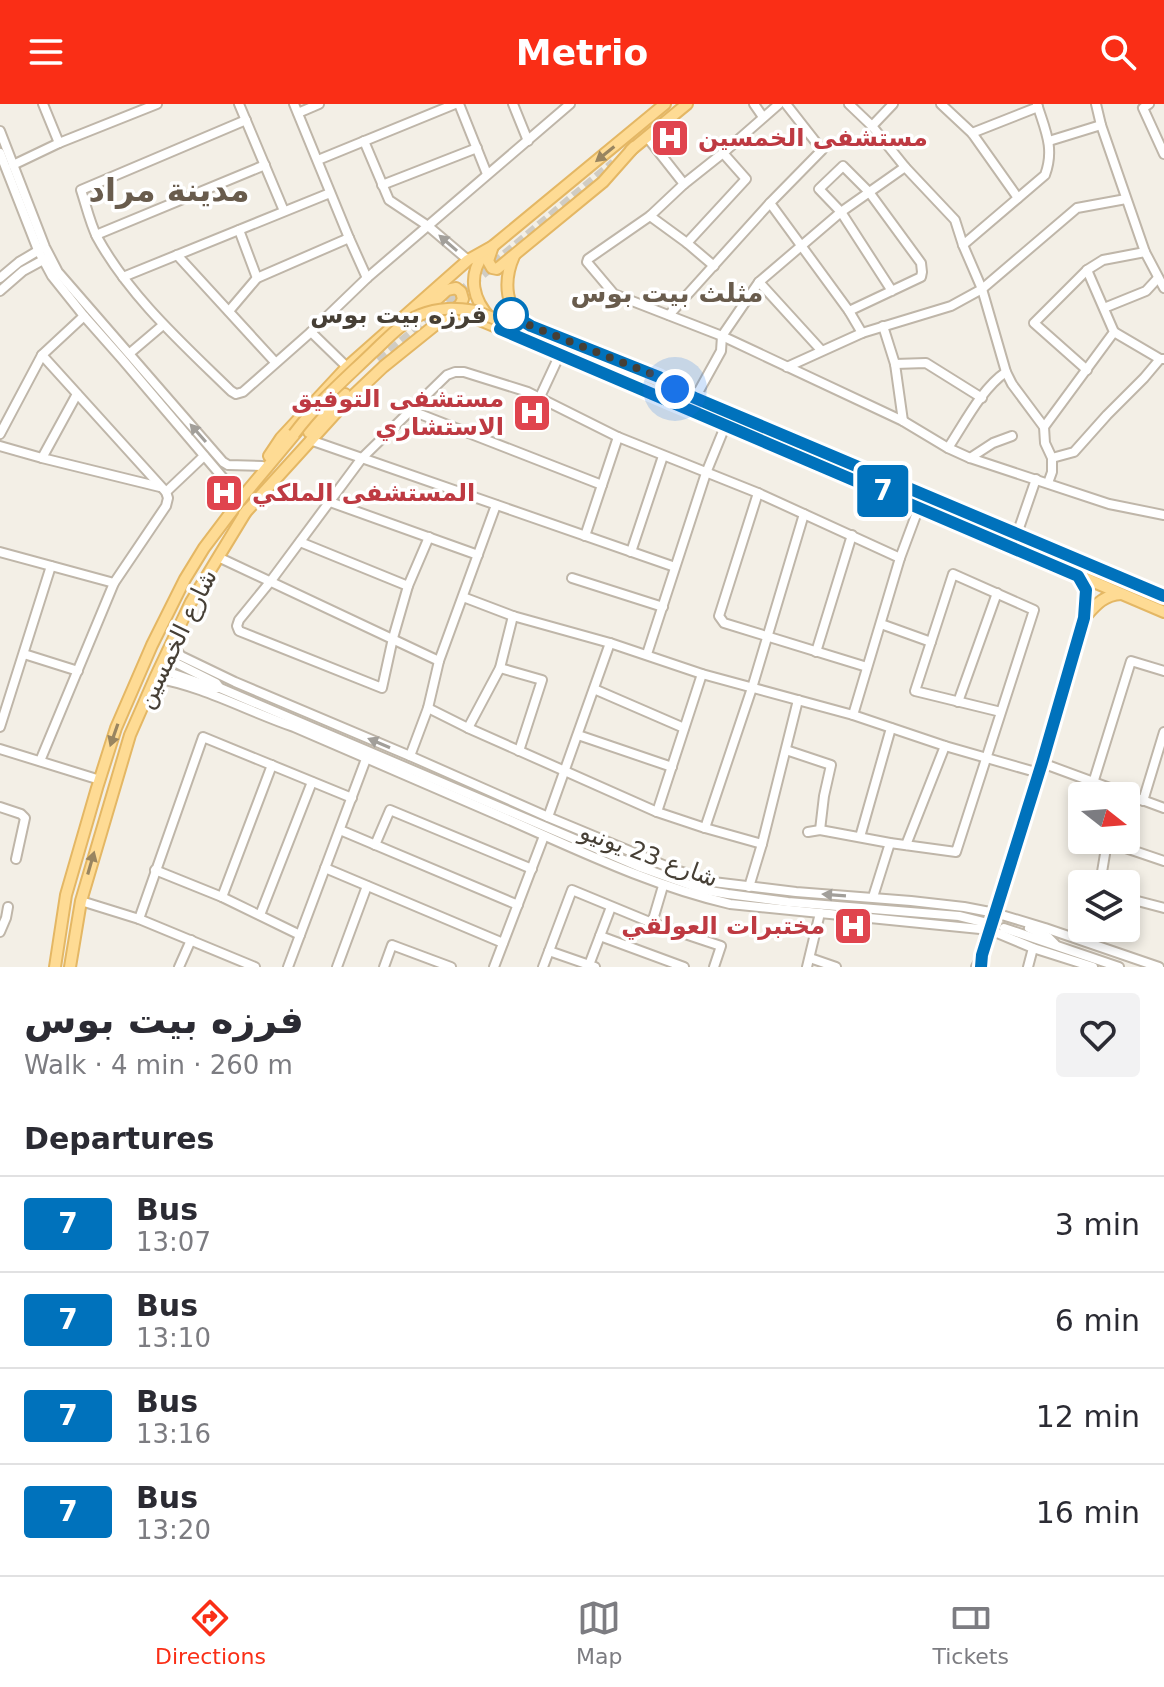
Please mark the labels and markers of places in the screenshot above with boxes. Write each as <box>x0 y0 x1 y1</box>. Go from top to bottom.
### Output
hospital icon: مستشفى الخمسين <box>649 117 691 159</box>
place label: مستشفى الخمسين <box>698 124 928 152</box>
marker: فرزه بيت بوس <box>494 298 528 332</box>
place label: فرزه بيت بوس <box>310 301 487 329</box>
place label: مستشفى التوفيق الاستشاري <box>291 385 504 441</box>
hospital icon: مستشفى التوفيق الاستشاري <box>511 392 553 434</box>
hospital icon: المستشفى الملكي <box>203 472 245 514</box>
place label: المستشفى الملكي <box>252 479 475 507</box>
hospital icon: مختبرات العولقي <box>832 905 874 947</box>
place label: مختبرات العولقي <box>621 912 825 940</box>

